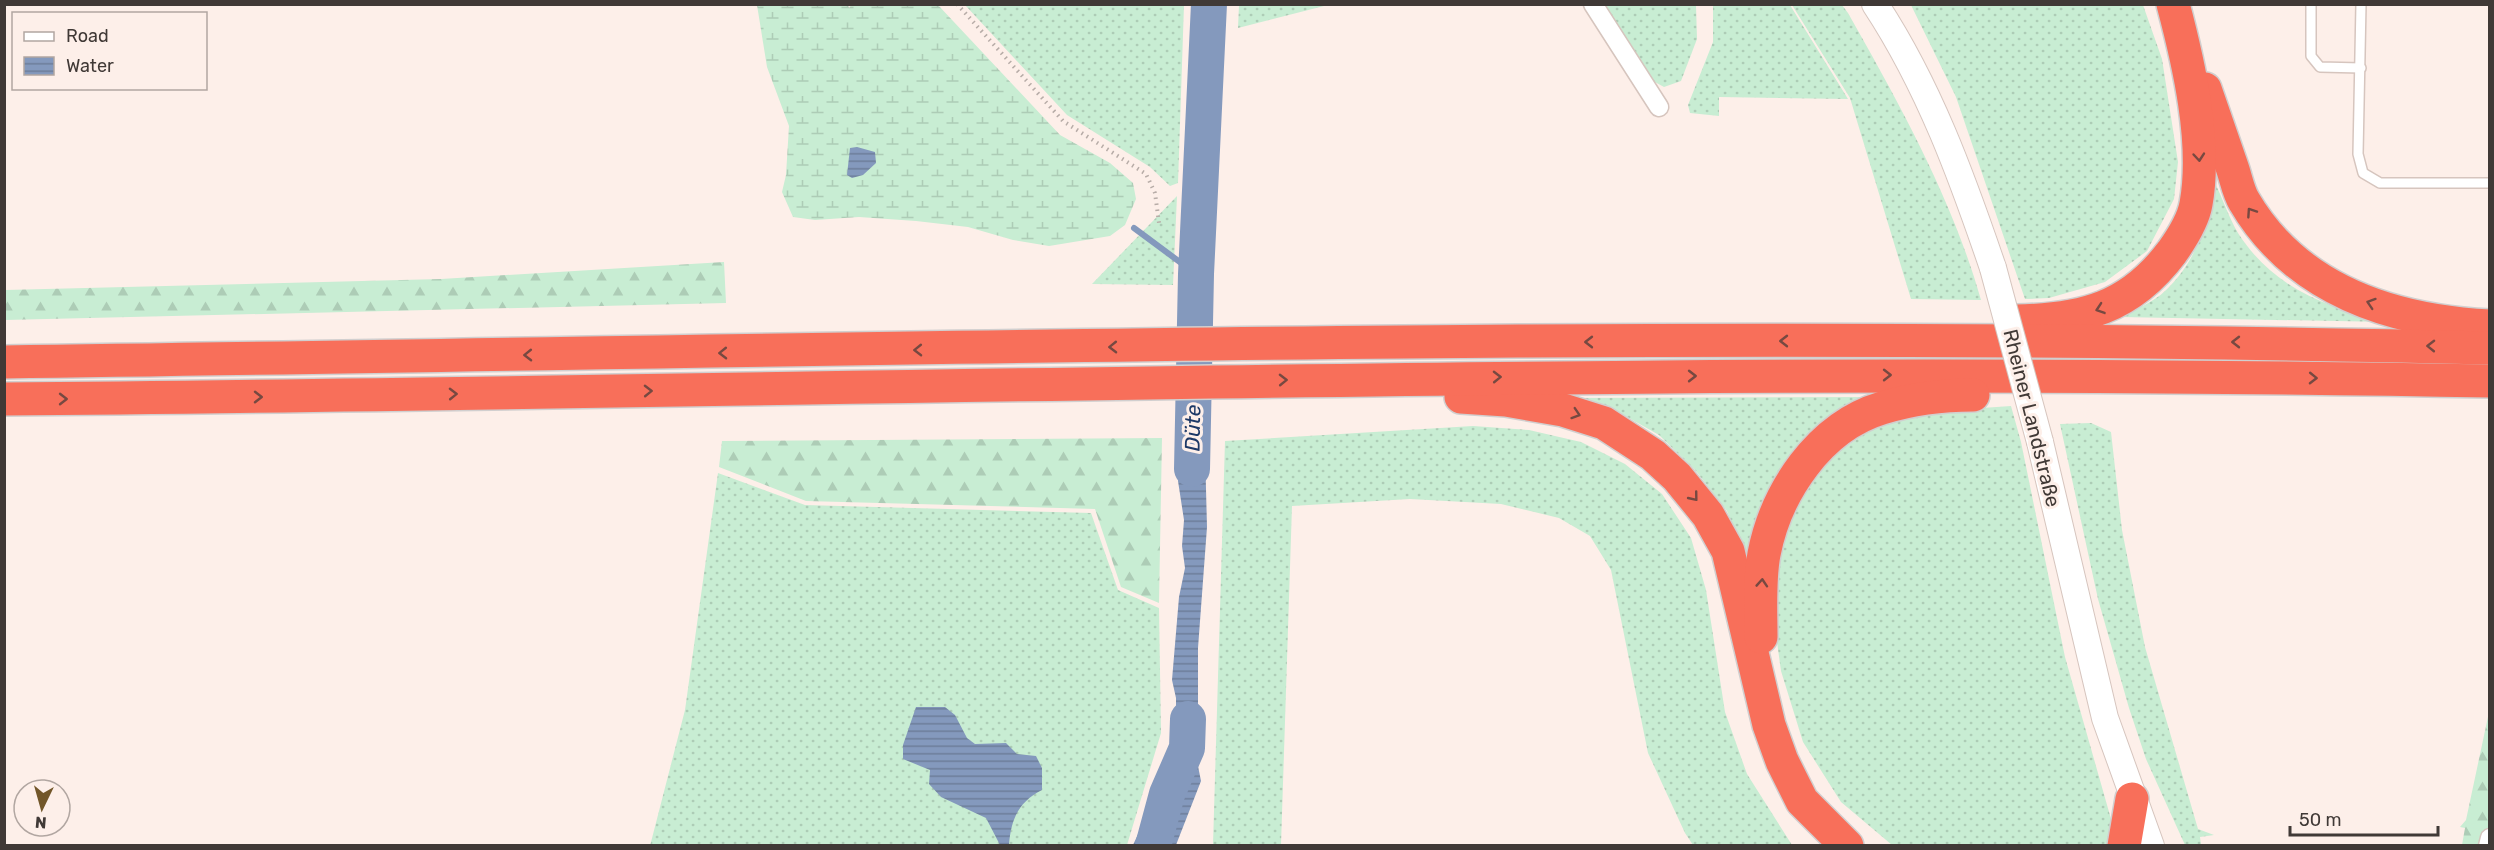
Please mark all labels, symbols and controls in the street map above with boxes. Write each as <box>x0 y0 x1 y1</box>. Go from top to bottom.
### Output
legend <box>12 12 207 90</box>
text: Road <box>66 25 109 47</box>
text: Water <box>66 55 114 77</box>
one-way arrow <box>2192 153 2205 162</box>
one-way arrow <box>2247 207 2258 218</box>
one-way arrow <box>2366 297 2377 310</box>
one-way arrow <box>2095 301 2106 314</box>
street label: Rheiner Landstraße <box>1998 327 2066 509</box>
one-way arrow <box>1779 335 1788 347</box>
one-way arrow <box>1584 336 1593 348</box>
one-way arrow <box>2232 336 2241 348</box>
one-way arrow <box>2427 340 2436 353</box>
one-way arrow <box>1108 341 1117 353</box>
one-way arrow <box>913 344 922 356</box>
one-way arrow <box>718 346 727 359</box>
one-way arrow <box>523 349 532 361</box>
one-way arrow <box>1883 369 1892 381</box>
one-way arrow <box>1493 370 1502 383</box>
one-way arrow <box>1688 370 1697 382</box>
one-way arrow <box>2308 372 2317 384</box>
one-way arrow <box>1278 374 1287 386</box>
one-way arrow <box>643 385 652 397</box>
one-way arrow <box>448 388 457 400</box>
one-way arrow <box>253 391 262 403</box>
one-way arrow <box>58 392 67 405</box>
water label: Düte <box>1180 404 1205 452</box>
one-way arrow <box>1570 407 1581 420</box>
one-way arrow <box>1686 490 1697 501</box>
one-way arrow <box>1755 579 1768 588</box>
north arrow <box>12 778 72 838</box>
scale bar <box>2290 799 2438 837</box>
text: 50 m <box>2299 809 2342 831</box>
text: N <box>34 812 47 832</box>

